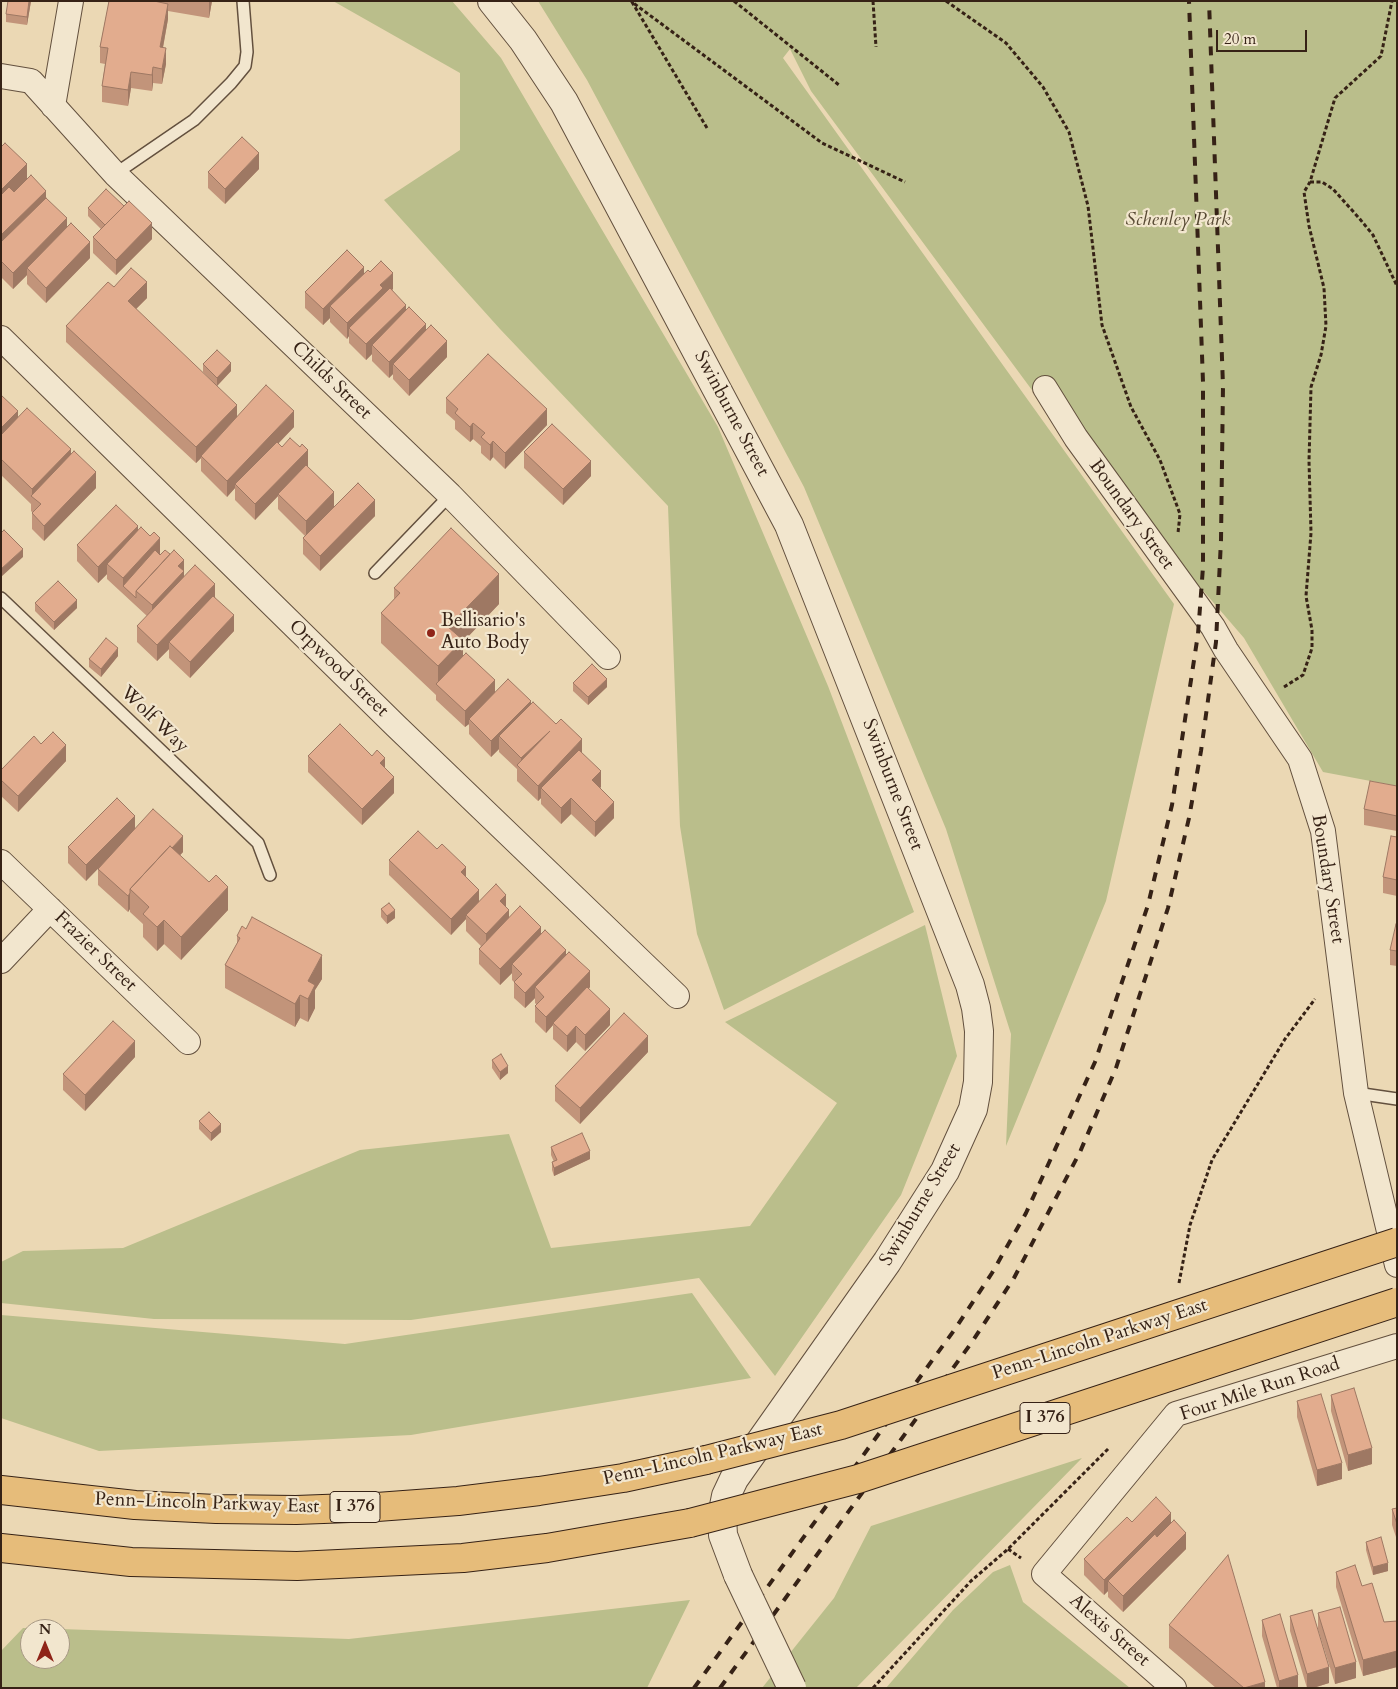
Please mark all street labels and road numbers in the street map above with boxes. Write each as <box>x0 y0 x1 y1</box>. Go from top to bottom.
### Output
street label: Childs Street <box>286 337 376 425</box>
street label: Swinburne Street <box>688 347 774 481</box>
street label: Boundary Street <box>1083 456 1179 574</box>
street label: Orpwood Street <box>283 616 393 722</box>
street label: Wolf Way <box>115 682 193 758</box>
street label: Swinburne Street <box>857 716 927 854</box>
street label: Boundary Street <box>1306 813 1348 945</box>
street label: Frazier Street <box>49 907 141 997</box>
street label: Swinburne Street <box>876 1140 966 1270</box>
street label: Penn-Lincoln Parkway East <box>990 1294 1210 1386</box>
street label: Four Mile Run Road <box>1177 1353 1343 1427</box>
road number: I 376 <box>1020 1402 1070 1434</box>
street label: Penn-Lincoln Parkway East <box>601 1419 825 1491</box>
street label: Penn-Lincoln Parkway East <box>94 1489 320 1519</box>
road number: I 376 <box>330 1491 380 1522</box>
street label: Alexis Street <box>1064 1590 1154 1672</box>

